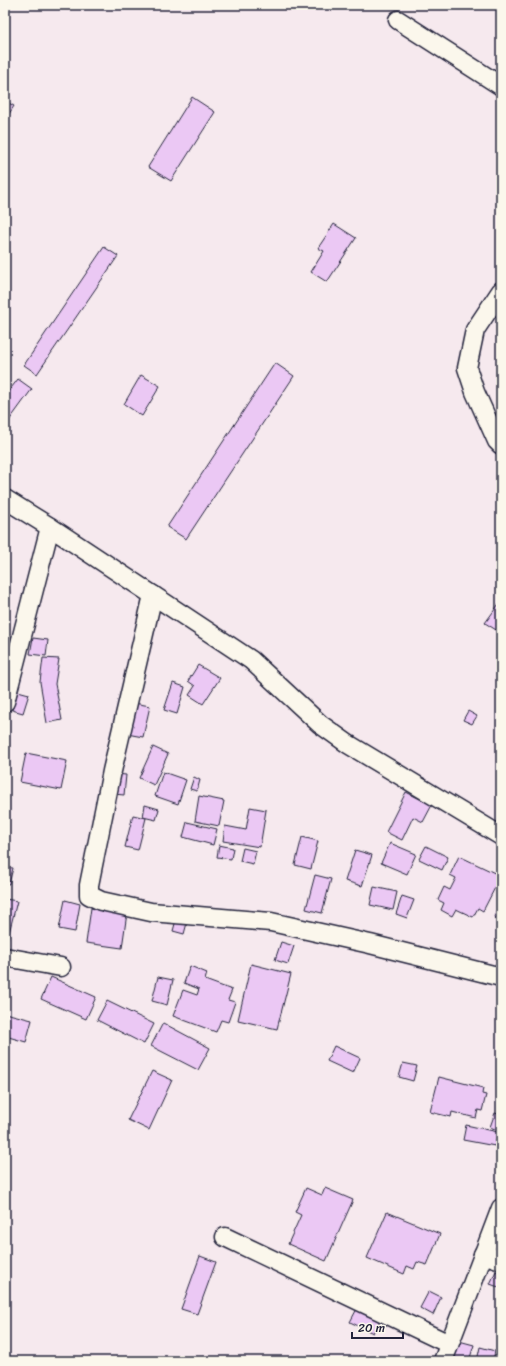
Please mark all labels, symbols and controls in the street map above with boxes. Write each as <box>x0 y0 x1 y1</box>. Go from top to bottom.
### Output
scale bar <box>352 1314 403 1340</box>
text: 20 m <box>358 1317 385 1339</box>

